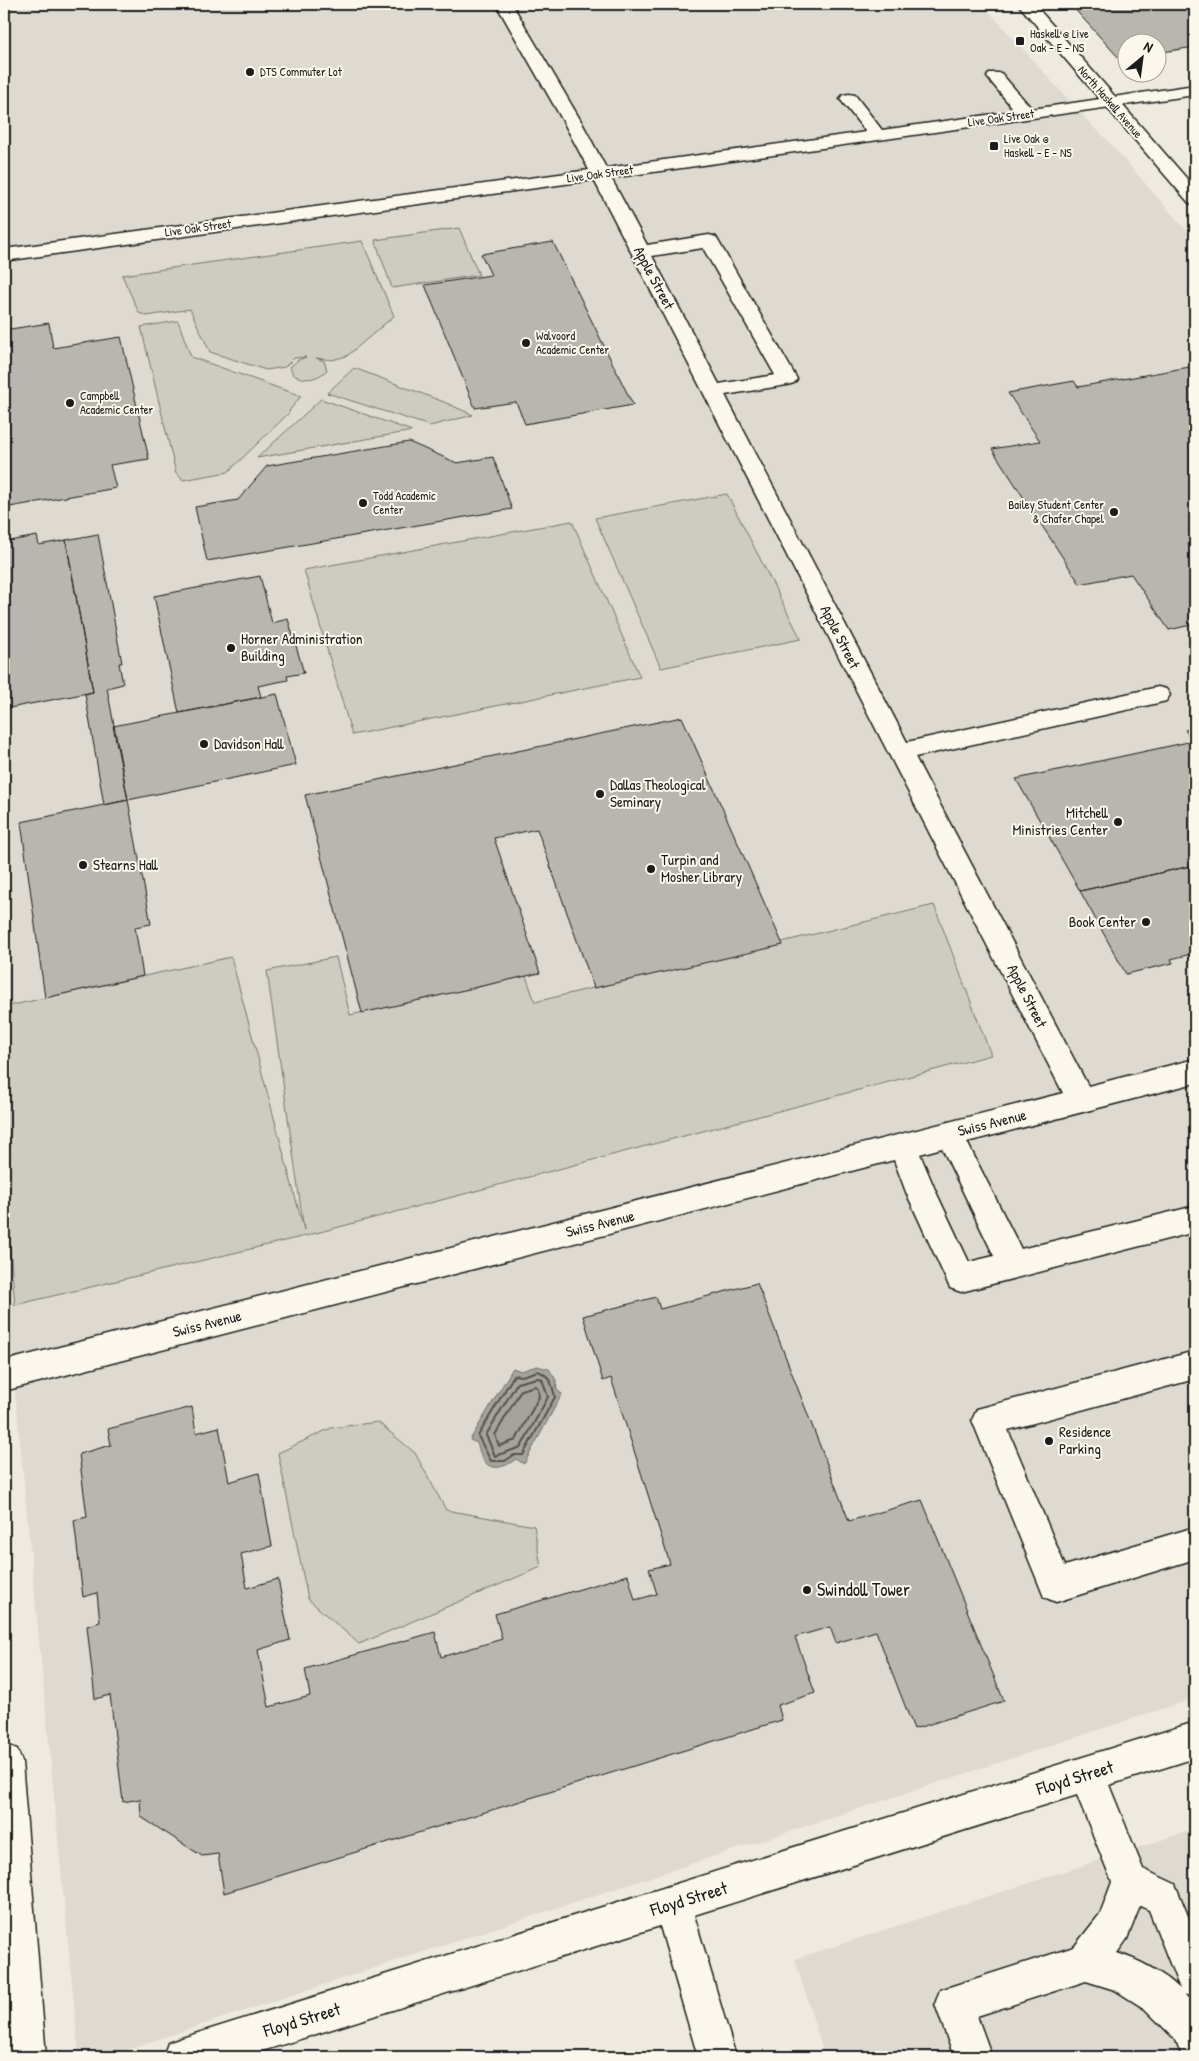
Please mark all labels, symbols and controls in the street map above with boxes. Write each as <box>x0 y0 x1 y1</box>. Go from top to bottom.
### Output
place label: Haskell @ Live Oak - E - NS <box>1030 25 1089 56</box>
north arrow <box>1116 32 1166 82</box>
marker: Haskell @ Live Oak - E - NS <box>1014 35 1026 47</box>
text: N <box>1141 36 1157 57</box>
street label: North Haskell Avenue <box>1074 62 1147 142</box>
place label: DTS Commuter Lot <box>260 63 343 80</box>
marker: DTS Commuter Lot <box>244 66 256 78</box>
street label: Live Oak Street <box>967 104 1036 131</box>
place label: Live Oak @ Haskell - E - NS <box>1004 130 1072 161</box>
marker: Live Oak @ Haskell - E - NS <box>988 140 1000 152</box>
street label: Live Oak Street <box>566 160 635 187</box>
street label: Live Oak Street <box>164 214 233 241</box>
street label: Apple Street <box>629 243 680 314</box>
place label: Walvoord Academic Center <box>536 327 610 358</box>
marker: Walvoord Academic Center <box>520 337 532 349</box>
place label: Campbell Academic Center <box>80 387 154 418</box>
marker: Campbell Academic Center <box>64 397 76 409</box>
place label: Todd Academic Center <box>373 487 436 518</box>
place label: Bailey Student Center & Chafer Chapel <box>1008 496 1105 527</box>
marker: Todd Academic Center <box>357 497 369 509</box>
marker: Bailey Student Center & Chafer Chapel <box>1108 506 1120 518</box>
street label: Apple Street <box>816 601 866 673</box>
place label: Horner Administration Building <box>241 628 363 666</box>
marker: Horner Administration Building <box>225 642 237 654</box>
place label: Davidson Hall <box>214 733 284 754</box>
marker: Davidson Hall <box>198 738 210 750</box>
place label: Dallas Theological Seminary <box>610 774 706 812</box>
marker: Dallas Theological Seminary <box>594 788 606 800</box>
place label: Mitchell Ministries Center <box>1012 802 1109 840</box>
marker: Mitchell Ministries Center <box>1112 816 1124 828</box>
place label: Turpin and Mosher Library <box>661 849 742 887</box>
place label: Stearns Hall <box>93 854 159 875</box>
marker: Stearns Hall <box>77 859 89 871</box>
marker: Turpin and Mosher Library <box>645 863 657 875</box>
place label: Book Center <box>1069 911 1136 932</box>
marker: Book Center <box>1140 916 1152 928</box>
street label: Apple Street <box>1003 960 1053 1032</box>
street label: Swiss Avenue <box>955 1104 1029 1141</box>
street label: Swiss Avenue <box>563 1205 637 1242</box>
street label: Swiss Avenue <box>170 1305 244 1342</box>
place label: Residence Parking <box>1059 1421 1111 1459</box>
marker: Residence Parking <box>1043 1435 1055 1447</box>
place label: Swindoll Tower <box>817 1577 910 1602</box>
marker: Swindoll Tower <box>801 1584 813 1596</box>
street label: Floyd Street <box>1032 1754 1117 1801</box>
street label: Floyd Street <box>646 1875 731 1922</box>
street label: Floyd Street <box>259 1996 344 2043</box>

